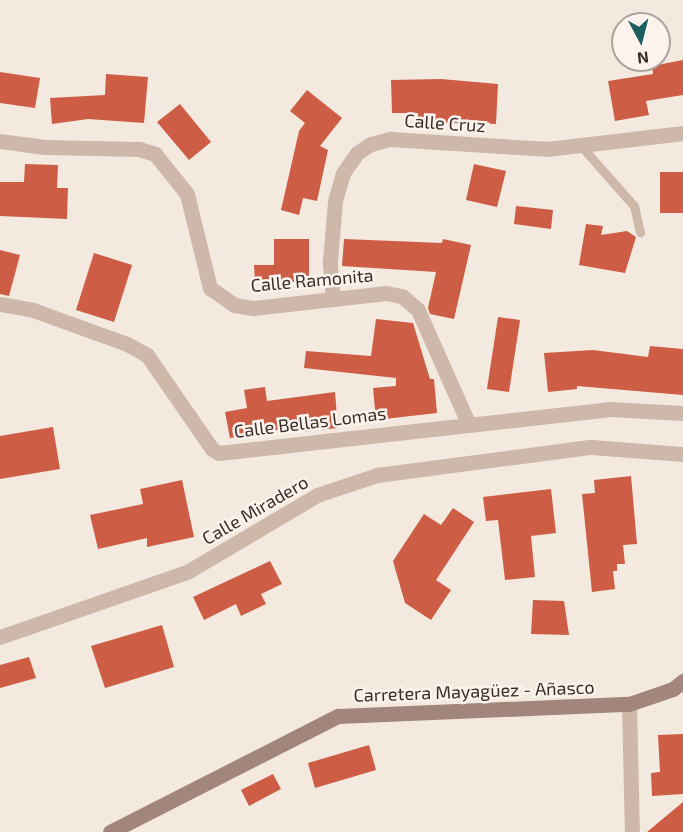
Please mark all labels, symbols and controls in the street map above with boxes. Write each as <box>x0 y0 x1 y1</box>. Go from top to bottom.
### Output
north arrow <box>611 12 671 72</box>
text: N <box>636 48 650 69</box>
street label: Calle Cruz <box>404 109 486 137</box>
street label: Calle Ramonita <box>250 264 374 296</box>
street label: Calle Bellas Lomas <box>233 402 387 442</box>
street label: Calle Miradero <box>198 471 312 549</box>
street label: Carretera Mayagüez - Añasco <box>353 676 595 706</box>

